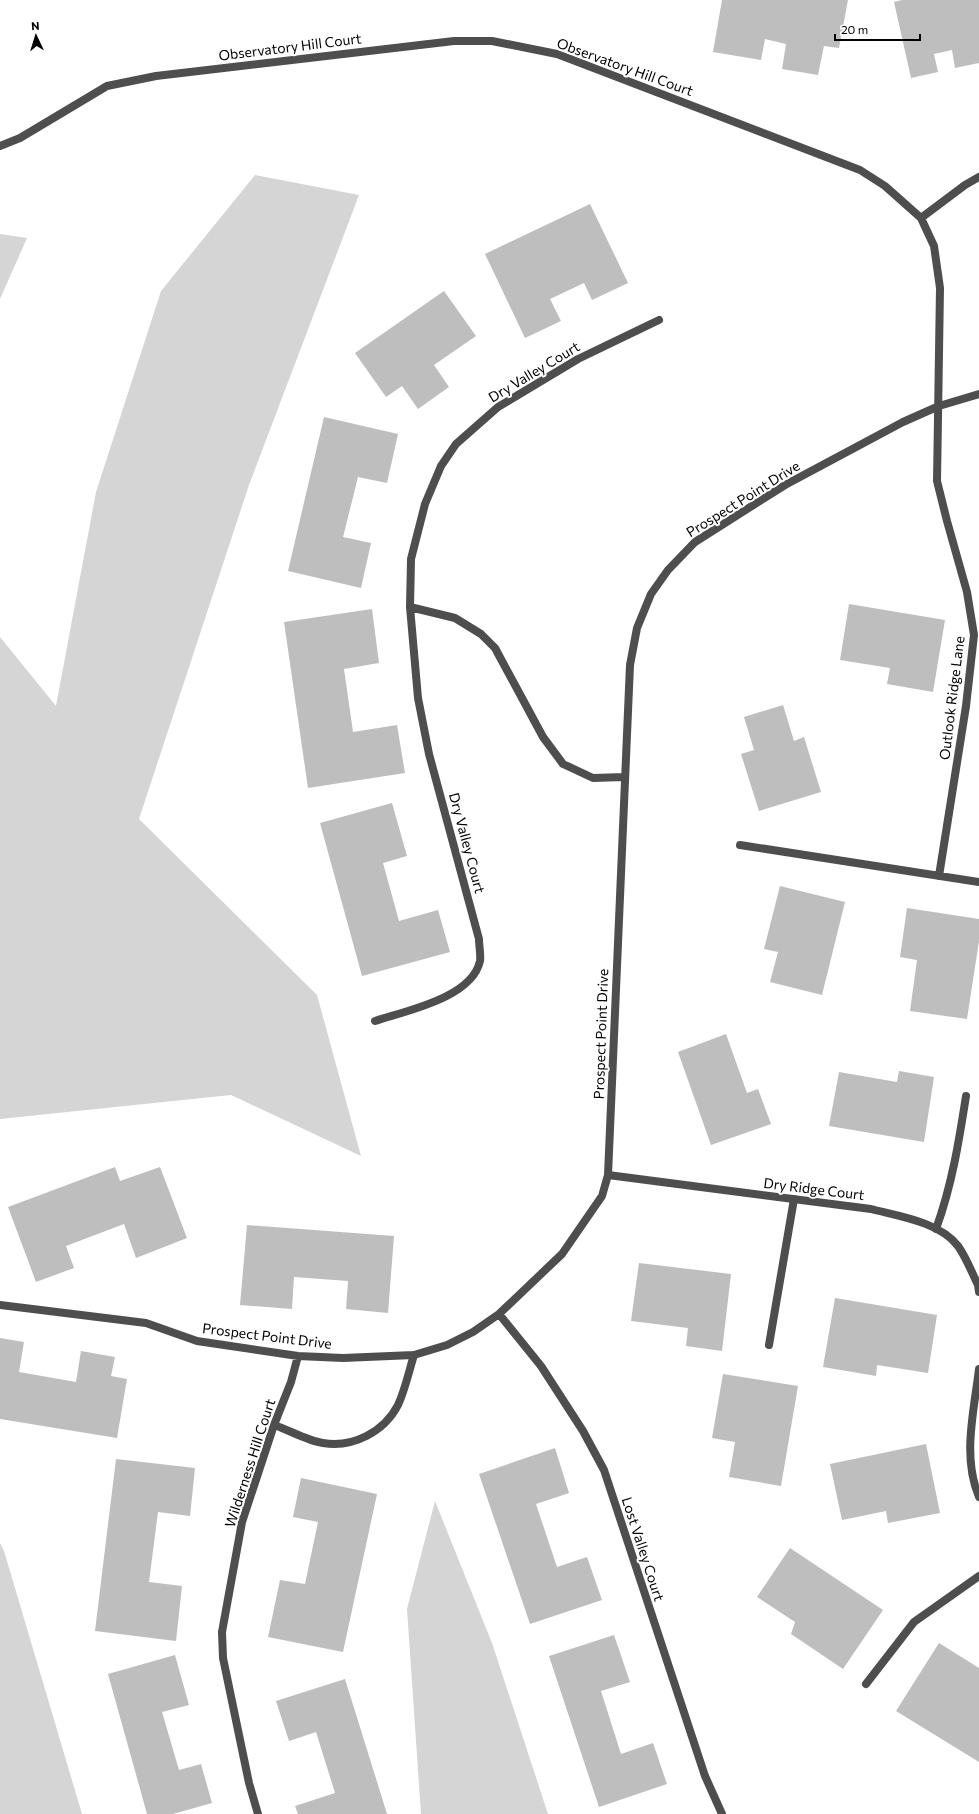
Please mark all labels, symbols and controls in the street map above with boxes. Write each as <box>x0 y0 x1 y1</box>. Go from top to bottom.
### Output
north arrow <box>16 16 56 56</box>
scale bar <box>835 16 920 42</box>
text: N <box>31 19 40 32</box>
text: 20 m <box>841 22 868 36</box>
street label: Observatory Hill Court <box>218 29 363 64</box>
street label: Observatory Hill Court <box>555 34 696 99</box>
street label: Dry Valley Court <box>485 338 583 405</box>
street label: Prospect Point Drive <box>683 457 803 540</box>
street label: Outlook Ridge Lane <box>935 635 968 761</box>
street label: Dry Valley Court <box>446 791 489 895</box>
street label: Prospect Point Drive <box>590 968 611 1099</box>
street label: Dry Ridge Court <box>763 1174 866 1203</box>
street label: Prospect Point Drive <box>201 1319 333 1352</box>
street label: Wilderness Hill Court <box>221 1396 278 1529</box>
street label: Lost Valley Court <box>619 1495 668 1603</box>

